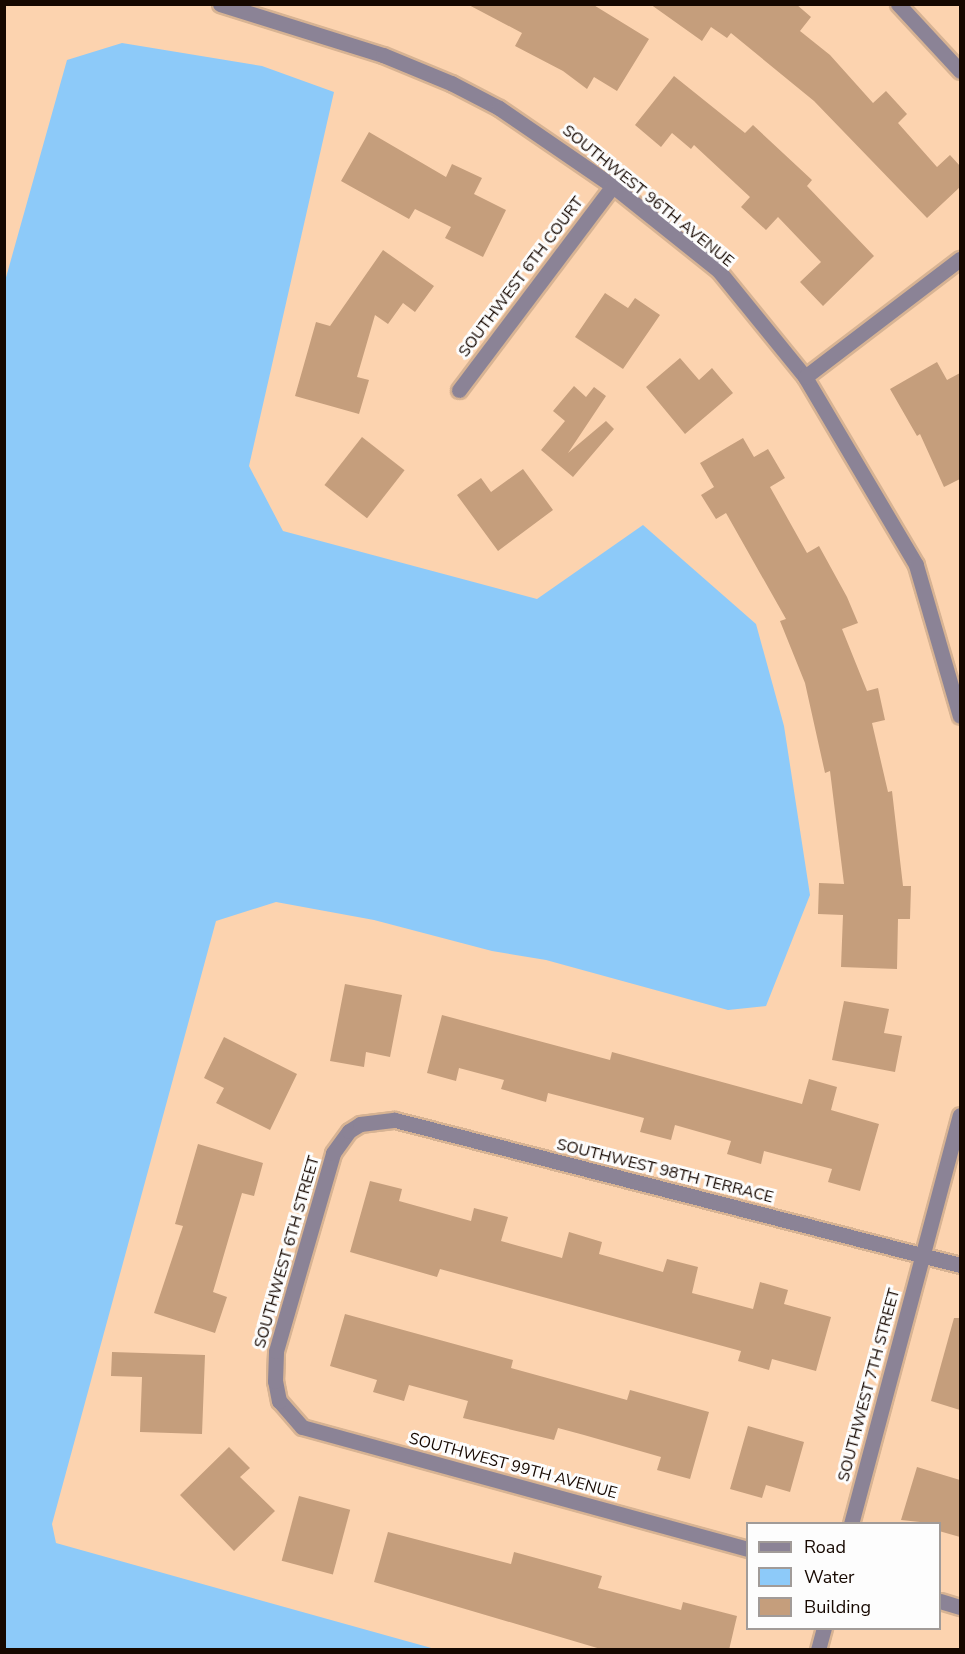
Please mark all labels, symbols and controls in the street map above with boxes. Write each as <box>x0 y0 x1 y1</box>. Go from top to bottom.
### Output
street label: SOUTHWEST 96TH AVENUE <box>559 121 737 271</box>
street label: SOUTHWEST 6TH COURT <box>454 193 588 361</box>
street label: SOUTHWEST 98TH TERRACE <box>555 1135 775 1207</box>
street label: SOUTHWEST 6TH STREET <box>250 1154 324 1350</box>
street label: SOUTHWEST 7TH STREET <box>834 1286 904 1484</box>
street label: SOUTHWEST 99TH AVENUE <box>407 1429 619 1503</box>
legend <box>746 1522 941 1630</box>
text: Road <box>804 1535 846 1559</box>
text: Water <box>804 1565 855 1589</box>
text: Building <box>804 1595 871 1619</box>

